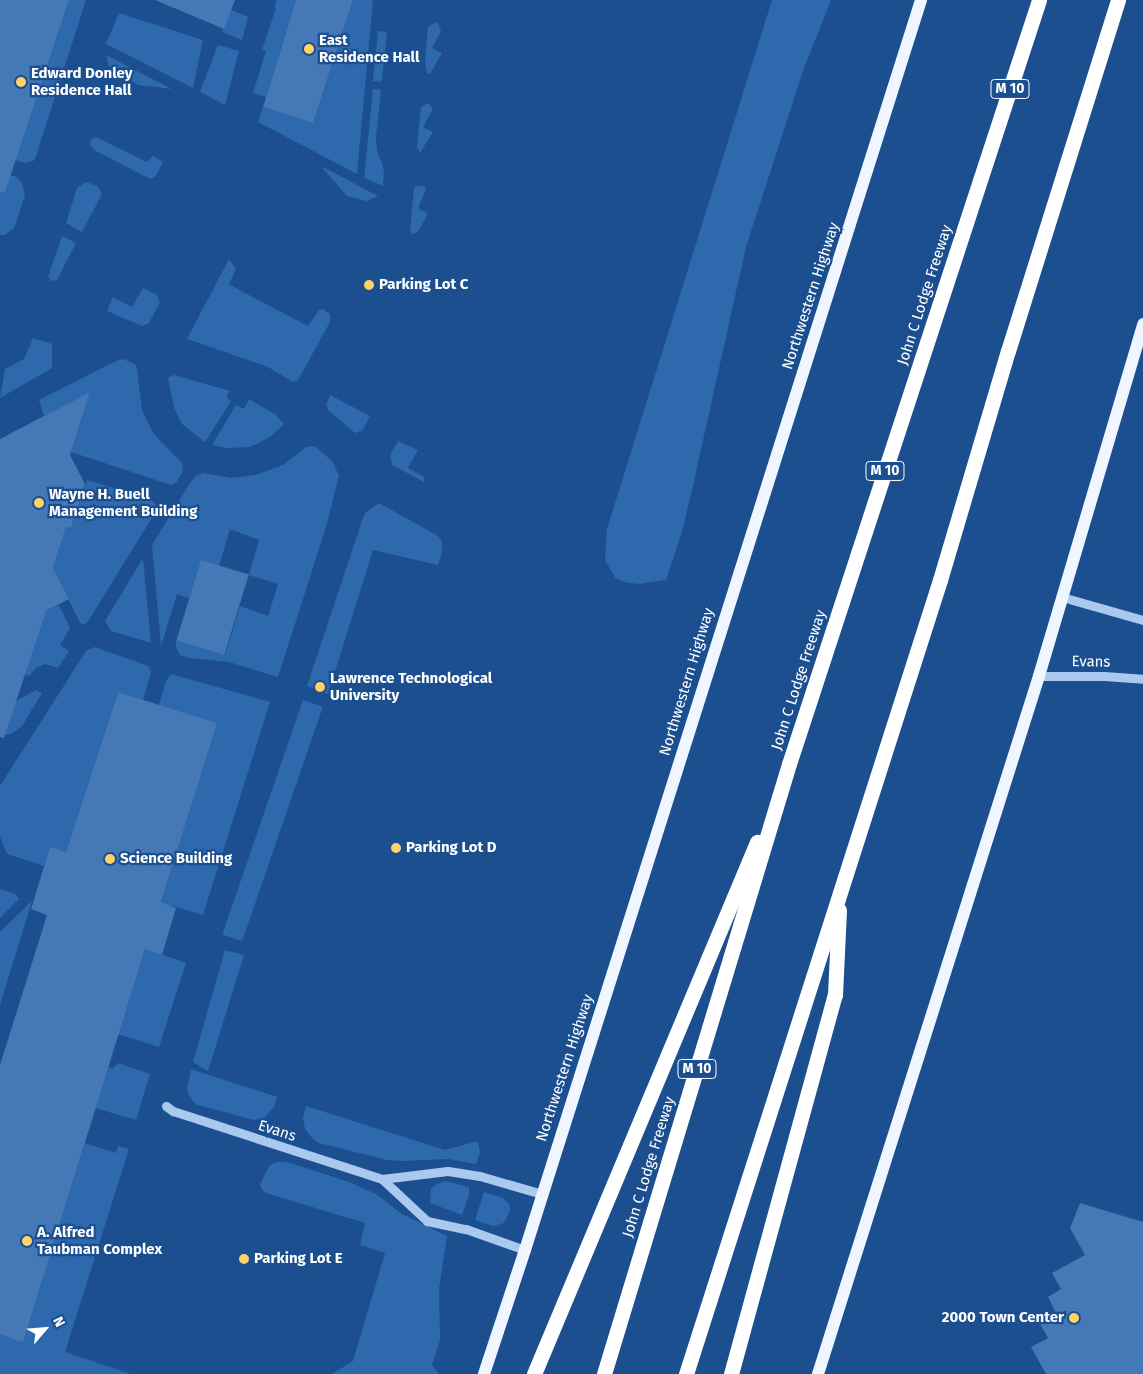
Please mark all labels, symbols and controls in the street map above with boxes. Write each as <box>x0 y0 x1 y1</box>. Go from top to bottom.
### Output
place label: East Residence Hall <box>319 31 419 66</box>
marker: East Residence Hall <box>303 43 315 55</box>
place label: Edward Donley Residence Hall <box>31 64 132 99</box>
marker: Edward Donley Residence Hall <box>15 76 27 88</box>
road number: M 10 <box>990 78 1030 100</box>
street label: Northwestern Highway <box>779 220 843 372</box>
street label: John C Lodge Freeway <box>894 223 956 367</box>
place label: Parking Lot C <box>379 276 468 294</box>
marker: Parking Lot C <box>363 279 375 291</box>
road number: M 10 <box>865 460 905 482</box>
place label: Wayne H. Buell Management Building <box>49 485 197 520</box>
marker: Wayne H. Buell Management Building <box>33 497 45 509</box>
street label: Northwestern Highway <box>656 606 718 758</box>
street label: John C Lodge Freeway <box>768 608 830 752</box>
street label: Evans <box>1071 653 1111 671</box>
place label: Lawrence Technological University <box>330 669 492 704</box>
marker: Lawrence Technological University <box>314 681 326 693</box>
place label: Parking Lot D <box>406 839 497 857</box>
marker: Parking Lot D <box>390 842 402 854</box>
place label: Science Building <box>120 850 232 868</box>
marker: Science Building <box>104 853 116 865</box>
street label: Northwestern Highway <box>533 992 597 1144</box>
road number: M 10 <box>677 1058 717 1080</box>
street label: John C Lodge Freeway <box>619 1094 679 1240</box>
street label: Evans <box>256 1116 298 1146</box>
place label: A. Alfred Taubman Complex <box>37 1223 162 1258</box>
marker: A. Alfred Taubman Complex <box>21 1235 33 1247</box>
place label: Parking Lot E <box>254 1250 343 1268</box>
marker: Parking Lot E <box>238 1253 250 1265</box>
north arrow <box>20 1304 70 1354</box>
place label: 2000 Town Center <box>942 1309 1064 1327</box>
marker: 2000 Town Center <box>1068 1312 1080 1324</box>
text: N <box>49 1314 68 1330</box>

